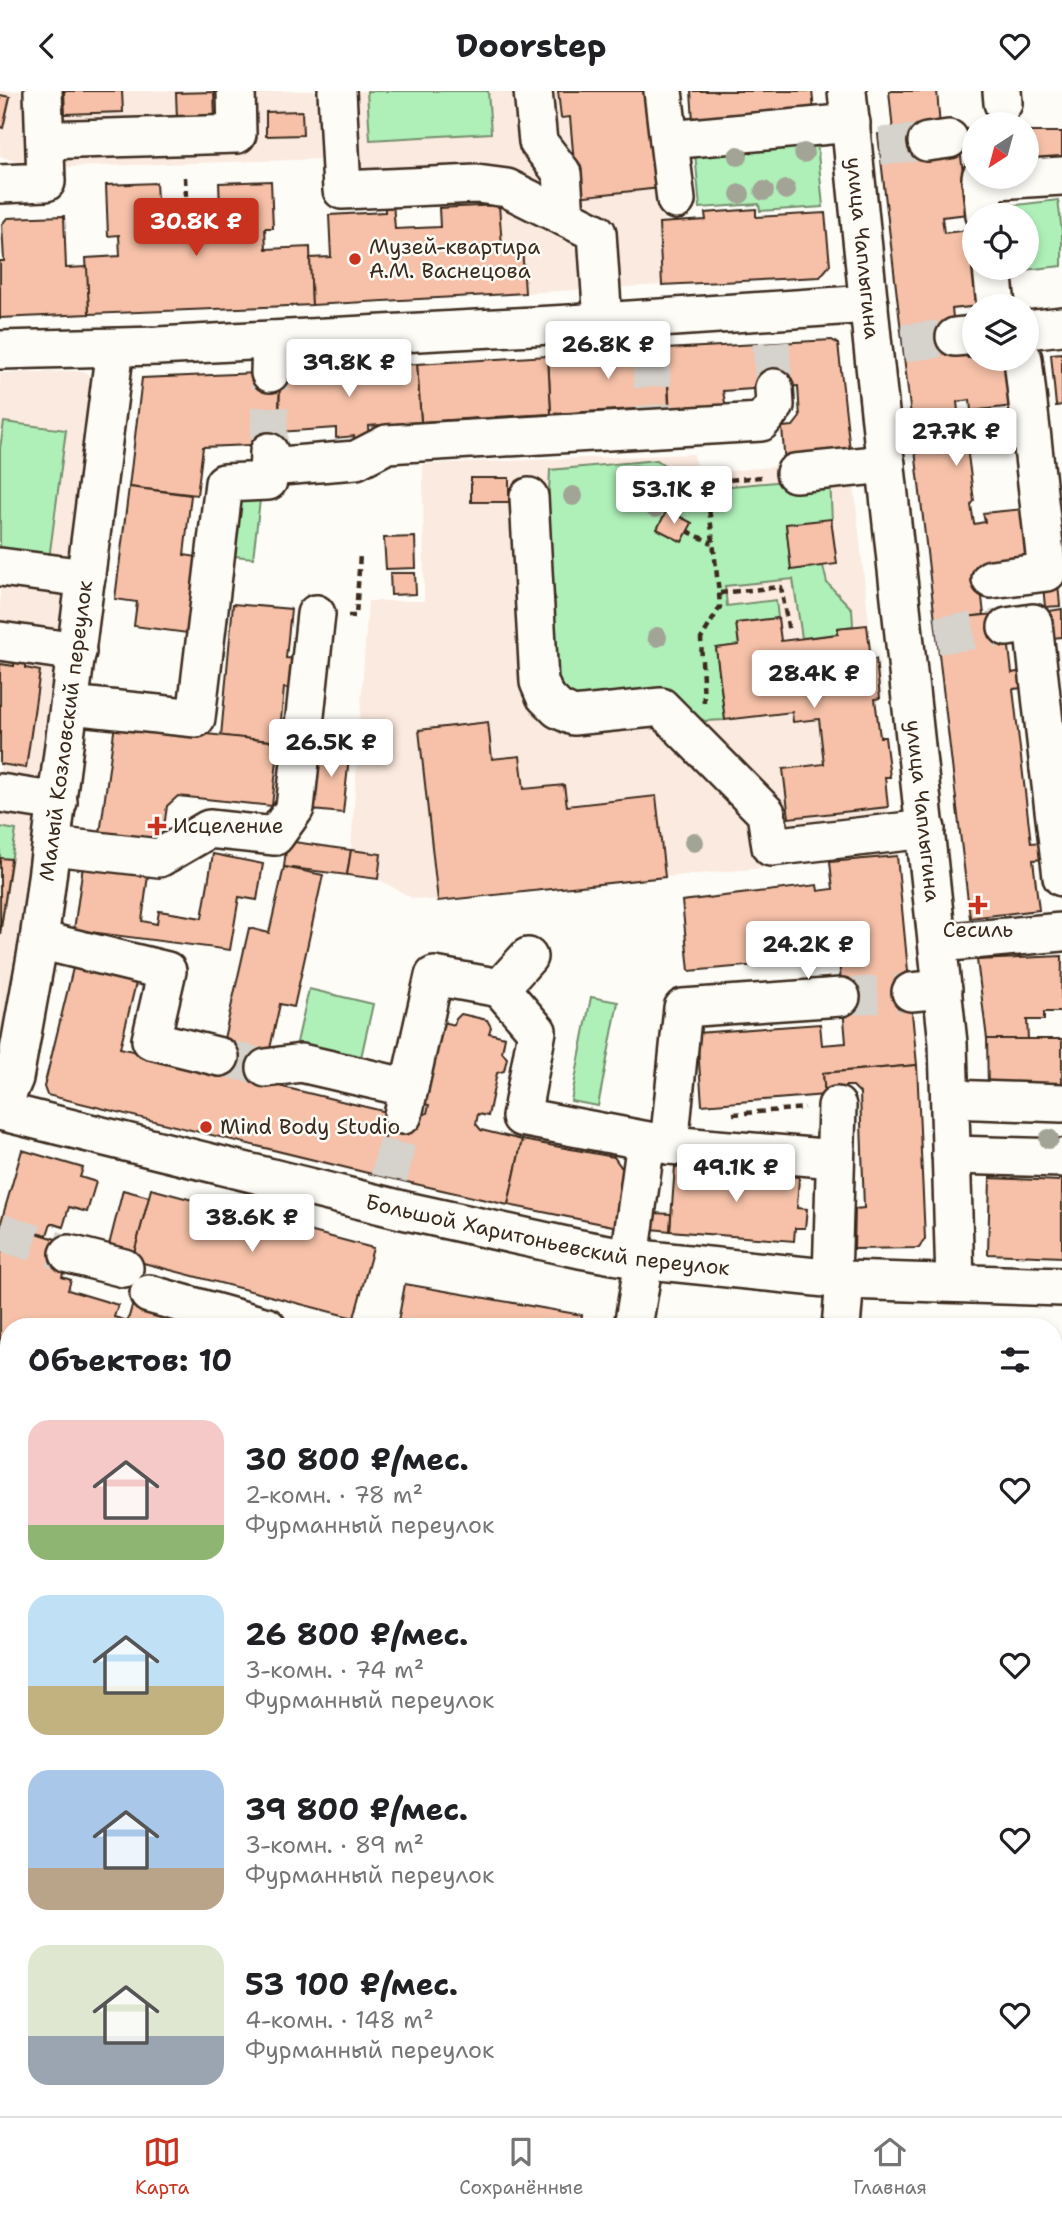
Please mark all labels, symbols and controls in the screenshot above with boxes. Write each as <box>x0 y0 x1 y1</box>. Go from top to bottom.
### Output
text: Doorstep <box>456 24 606 67</box>
icon: back <box>28 27 66 65</box>
icon: heart <box>996 27 1034 65</box>
north arrow <box>962 112 1040 189</box>
map controls <box>962 112 1039 371</box>
street label: улица Чаплыгина <box>840 156 886 341</box>
pin: 30.8K ₽ <box>131 199 261 258</box>
button: locate <box>962 203 1039 280</box>
text: 30.8K ₽ <box>150 206 242 236</box>
place label: Музей-квартира А.М. Васнецова <box>369 233 540 285</box>
marker: Музей-квартира А.М. Васнецова <box>347 251 363 267</box>
button: layers <box>962 294 1039 371</box>
pin: 26.8K ₽ <box>543 321 673 381</box>
text: 26.8K ₽ <box>561 329 655 359</box>
pin: 39.8K ₽ <box>284 339 414 399</box>
text: 39.8K ₽ <box>302 347 396 377</box>
pin: 27.7K ₽ <box>891 409 1021 468</box>
text: 27.7K ₽ <box>911 416 1001 446</box>
pin: 53.1K ₽ <box>609 467 739 526</box>
text: 53.1K ₽ <box>632 474 716 504</box>
street label: Малый Козловский переулок <box>33 579 99 883</box>
pin: 28.4K ₽ <box>749 651 879 710</box>
text: 28.4K ₽ <box>768 658 860 688</box>
pin: 26.5K ₽ <box>266 719 396 779</box>
street label: улица Чаплыгина <box>899 719 947 903</box>
text: 26.5K ₽ <box>285 727 377 757</box>
place label: Исцеление <box>173 812 284 840</box>
marker: Исцеление <box>147 816 167 836</box>
marker: Сесиль <box>968 895 988 915</box>
place label: Сесиль <box>943 916 1013 944</box>
pin: 24.2K ₽ <box>743 921 873 981</box>
text: 24.2K ₽ <box>762 929 854 959</box>
place label: Mind Body Studio <box>220 1113 400 1141</box>
marker: Mind Body Studio <box>198 1119 214 1135</box>
pin: 49.1K ₽ <box>671 1145 801 1204</box>
text: 49.1K ₽ <box>693 1152 779 1182</box>
street label: Большой Харитоньевский переулок <box>363 1188 731 1282</box>
pin: 38.6K ₽ <box>187 1195 317 1254</box>
text: 38.6K ₽ <box>205 1202 299 1232</box>
text: Объектов: 10 <box>28 1340 232 1381</box>
icon: filters <box>996 1341 1034 1379</box>
text: 30 800 ₽/мес. <box>245 1439 469 1480</box>
icon: home <box>84 1448 168 1532</box>
icon: heart <box>996 1471 1034 1509</box>
text: 2-комн. · 78 m² <box>245 1480 423 1510</box>
text: Фурманный переулок <box>245 1510 494 1540</box>
text: 26 800 ₽/мес. <box>245 1614 468 1655</box>
icon: home <box>84 1623 168 1707</box>
icon: heart <box>996 1646 1034 1684</box>
text: 3-комн. · 74 m² <box>245 1655 424 1685</box>
text: Фурманный переулок <box>245 1685 494 1715</box>
text: 39 800 ₽/мес. <box>245 1789 468 1830</box>
icon: home <box>84 1798 168 1882</box>
icon: heart <box>996 1821 1034 1859</box>
text: 3-комн. · 89 m² <box>245 1830 424 1860</box>
text: Фурманный переулок <box>245 1860 494 1890</box>
text: 53 100 ₽/мес. <box>245 1964 458 2005</box>
icon: home <box>84 1973 168 2057</box>
icon: heart <box>996 1996 1034 2034</box>
text: 4-комн. · 148 m² <box>245 2005 434 2035</box>
text: Фурманный переулок <box>245 2035 494 2065</box>
tab: Карта <box>135 2133 189 2200</box>
tab: Сохранённые <box>459 2133 583 2200</box>
tab: Главная <box>853 2133 927 2200</box>

